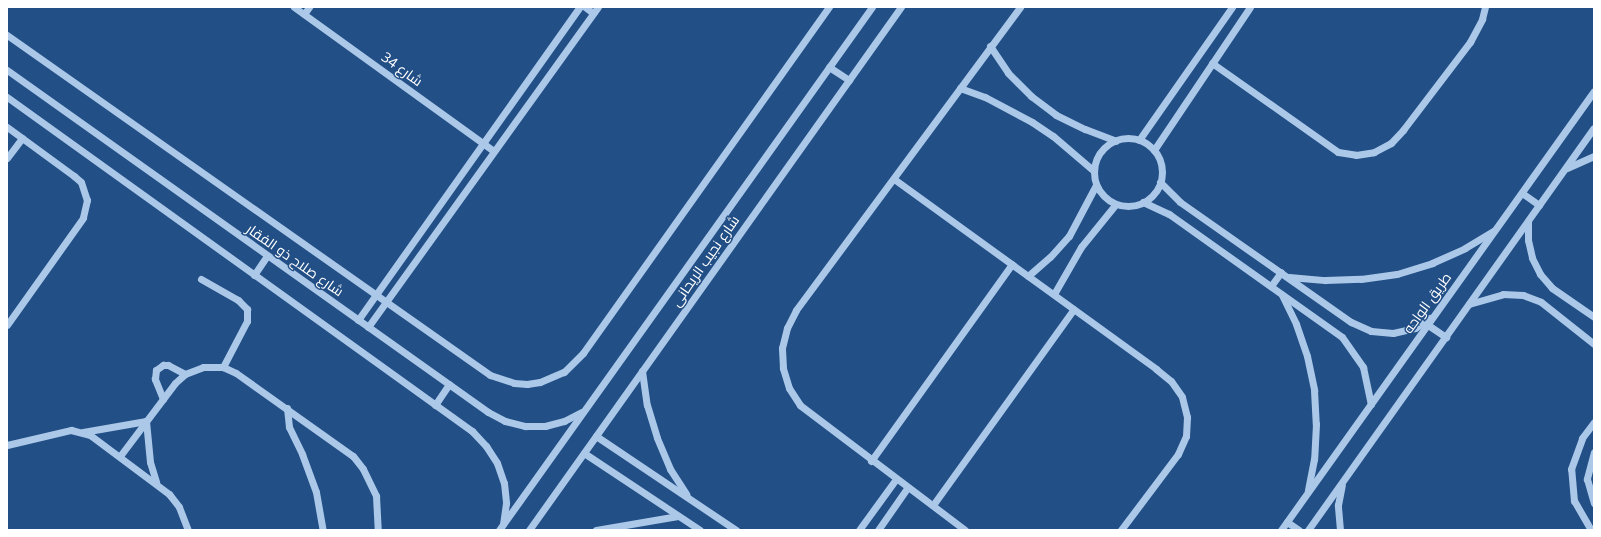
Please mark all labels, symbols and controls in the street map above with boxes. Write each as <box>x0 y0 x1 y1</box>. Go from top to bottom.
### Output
street label: شارع 34 <box>378 48 426 90</box>
street label: شارع نجيب الريحانى <box>667 212 743 310</box>
street label: شارع صلاح ذو الفقار <box>243 220 347 300</box>
street label: طريق الواحه <box>1399 269 1455 337</box>

